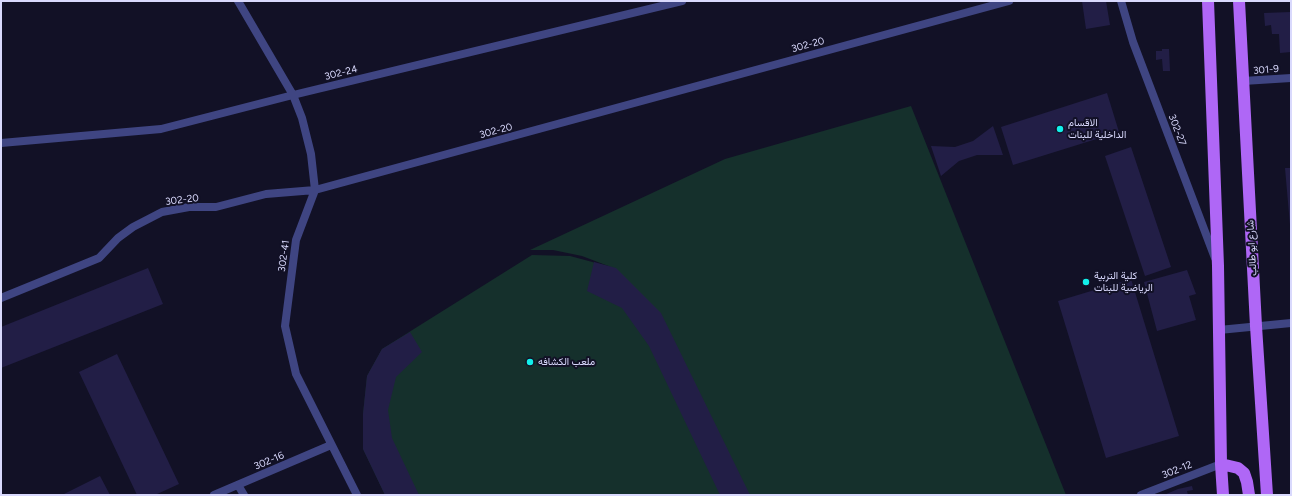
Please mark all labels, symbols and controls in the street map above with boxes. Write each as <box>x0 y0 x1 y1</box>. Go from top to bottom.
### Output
street label: 302-20 <box>790 35 826 55</box>
street label: 302-24 <box>323 63 359 83</box>
street label: 301-9 <box>1253 63 1279 77</box>
street label: 302-27 <box>1166 113 1188 147</box>
place label: الاقسام الداخلية للبنات <box>1068 117 1126 140</box>
street label: 302-20 <box>478 121 514 141</box>
marker: الاقسام الداخلية للبنات <box>1055 124 1065 134</box>
street label: 302-20 <box>165 192 199 208</box>
street label: شارع ابو طالب <box>1245 220 1259 276</box>
street label: 302-41 <box>276 239 292 273</box>
place label: كلية التربية الرياضية للبنات <box>1094 270 1153 294</box>
marker: كلية التربية الرياضية للبنات <box>1081 277 1091 287</box>
place label: ملعب الكشافه <box>538 356 595 368</box>
marker: ملعب الكشافه <box>525 357 535 367</box>
street label: 302-16 <box>252 449 286 473</box>
street label: 302-12 <box>1160 459 1194 481</box>

